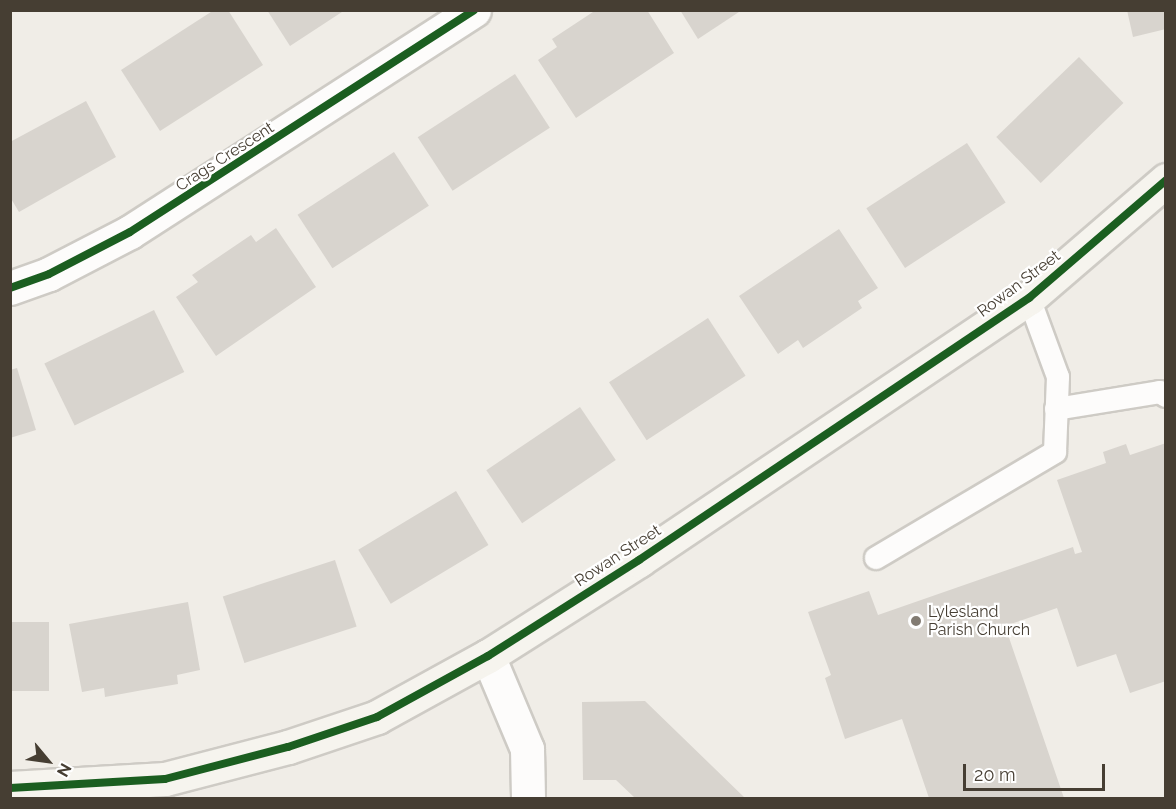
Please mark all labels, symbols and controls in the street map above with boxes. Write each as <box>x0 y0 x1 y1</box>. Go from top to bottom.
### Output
street label: Crags Crescent <box>172 118 278 196</box>
street label: Rowan Street <box>974 247 1064 321</box>
street label: Rowan Street <box>571 521 665 591</box>
place label: Lylesland Parish Church <box>928 602 1030 640</box>
marker: Lylesland Parish Church <box>909 614 923 628</box>
north arrow <box>18 731 78 791</box>
scale bar <box>966 752 1108 790</box>
text: N <box>53 760 75 780</box>
text: 20 m <box>974 764 1016 785</box>

